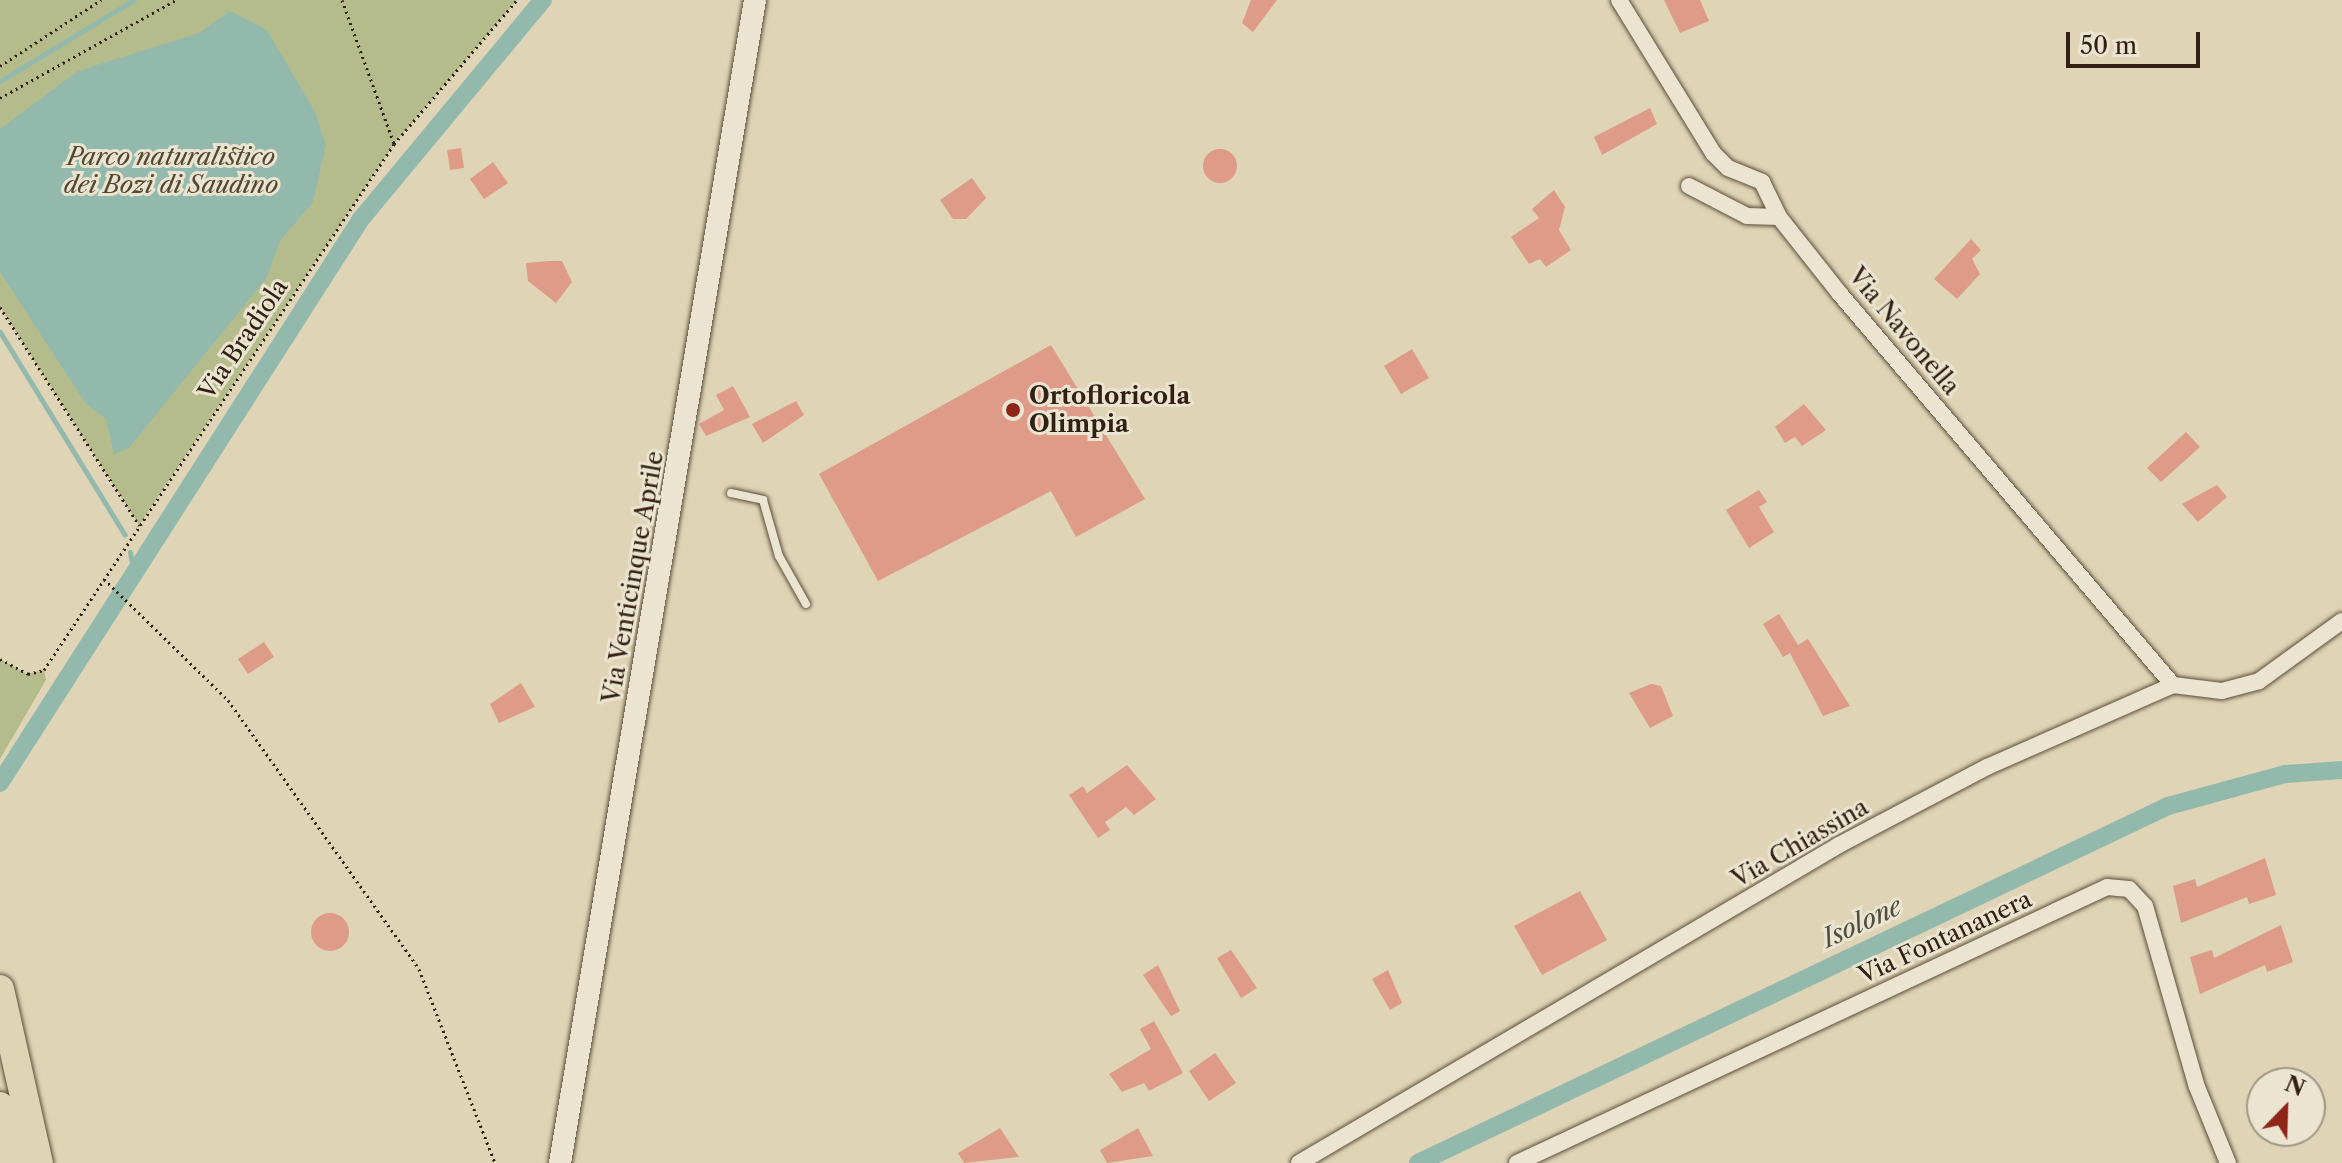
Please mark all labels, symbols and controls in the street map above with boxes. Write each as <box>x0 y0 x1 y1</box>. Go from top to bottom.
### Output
scale bar <box>2070 16 2204 66</box>
text: 50 m <box>2080 31 2137 60</box>
park label: Parco naturalistico dei Bozi di Saudino <box>64 143 278 199</box>
street label: Via Navonella <box>1842 261 1966 401</box>
street label: Via Bradiola <box>192 273 294 405</box>
place label: Ortofloricola Olimpia <box>1029 382 1190 438</box>
marker: Ortofloricola Olimpia <box>1004 401 1022 419</box>
street label: Via Venticinque Aprile <box>596 448 670 706</box>
street label: Via Chiassina <box>1727 792 1873 894</box>
street label: Via Fontananera <box>1854 884 2036 990</box>
water label: Isolone <box>1817 891 1907 955</box>
north arrow <box>2246 1067 2326 1147</box>
text: N <box>2281 1070 2309 1102</box>

